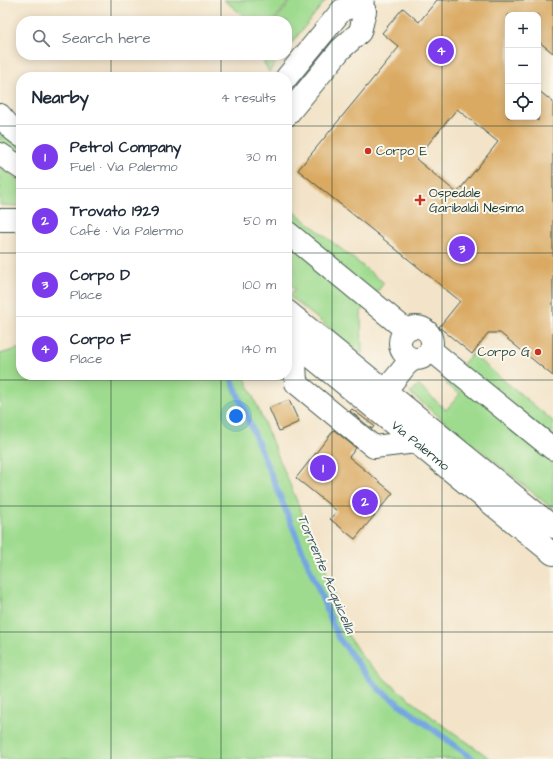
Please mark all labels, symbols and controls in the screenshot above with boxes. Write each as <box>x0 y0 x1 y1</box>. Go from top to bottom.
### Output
map controls <box>505 12 541 120</box>
button: + <box>505 12 541 48</box>
search box <box>16 16 292 60</box>
icon: search <box>30 27 52 49</box>
text: Search here <box>62 28 151 49</box>
pin: 4 <box>428 36 454 66</box>
button: − <box>505 48 541 84</box>
button: locate <box>505 84 541 120</box>
text: Nearby <box>32 86 89 110</box>
text: 4 results <box>221 89 276 107</box>
text: Petrol Company <box>70 137 181 158</box>
place label: Corpo E <box>376 142 427 160</box>
marker: Corpo E <box>363 146 373 156</box>
text: 1 <box>44 148 46 166</box>
text: 30 m <box>246 148 276 166</box>
text: Fuel · Via Palermo <box>70 158 177 176</box>
place label: Ospedale Garibaldi Nesima <box>429 184 524 217</box>
marker: Ospedale Garibaldi Nesima <box>414 194 426 206</box>
text: Trovato 1929 <box>70 201 160 222</box>
text: 2 <box>41 212 49 230</box>
text: 50 m <box>243 212 276 230</box>
text: Café · Via Palermo <box>70 222 183 240</box>
pin: 3 <box>449 234 475 264</box>
text: Corpo D <box>70 265 130 286</box>
text: 3 <box>42 276 48 294</box>
text: 100 m <box>243 276 276 294</box>
text: Place <box>70 286 102 304</box>
text: Corpo F <box>70 329 131 350</box>
text: 4 <box>41 340 49 358</box>
text: 140 m <box>242 340 276 358</box>
place label: Corpo G <box>478 343 530 361</box>
marker: Corpo G <box>533 347 543 357</box>
text: Place <box>70 350 102 368</box>
your location <box>226 406 246 426</box>
street label: Via Palermo <box>387 416 454 475</box>
pin: 1 <box>310 453 336 483</box>
pin: 2 <box>352 487 378 517</box>
water label: Torrente Acquicella <box>292 511 360 637</box>

